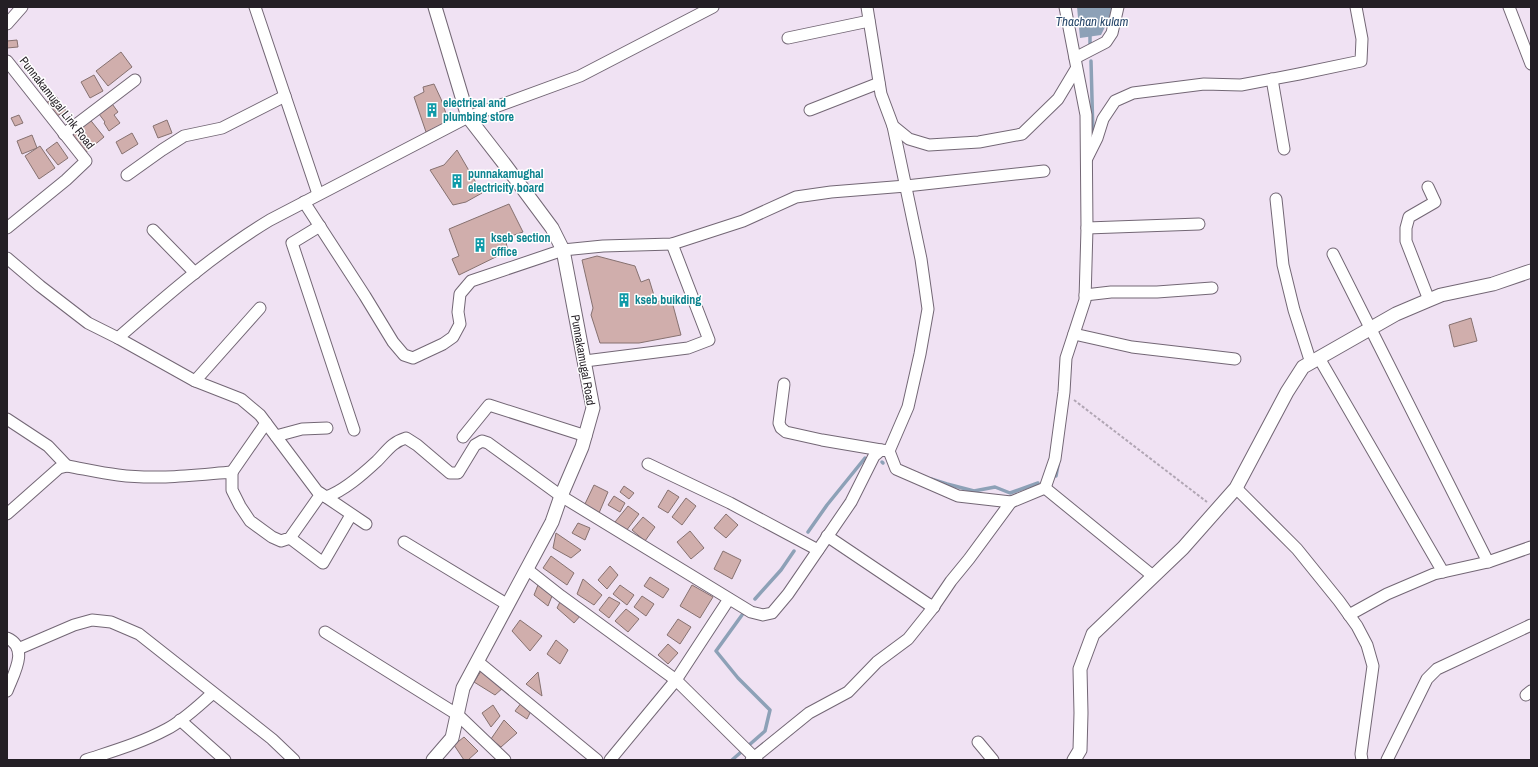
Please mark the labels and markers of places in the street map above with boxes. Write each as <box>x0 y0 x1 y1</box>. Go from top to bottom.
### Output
place label: electrical and plumbing store <box>443 95 515 125</box>
building icon: electrical and plumbing store <box>424 102 440 118</box>
place label: punnakamughal electricity board <box>468 166 544 196</box>
building icon: punnakamughal electricity board <box>449 173 465 189</box>
place label: kseb section office <box>491 230 551 260</box>
building icon: kseb section office <box>472 237 488 253</box>
building icon: kseb buikding <box>616 292 632 308</box>
place label: kseb buikding <box>635 292 701 308</box>

